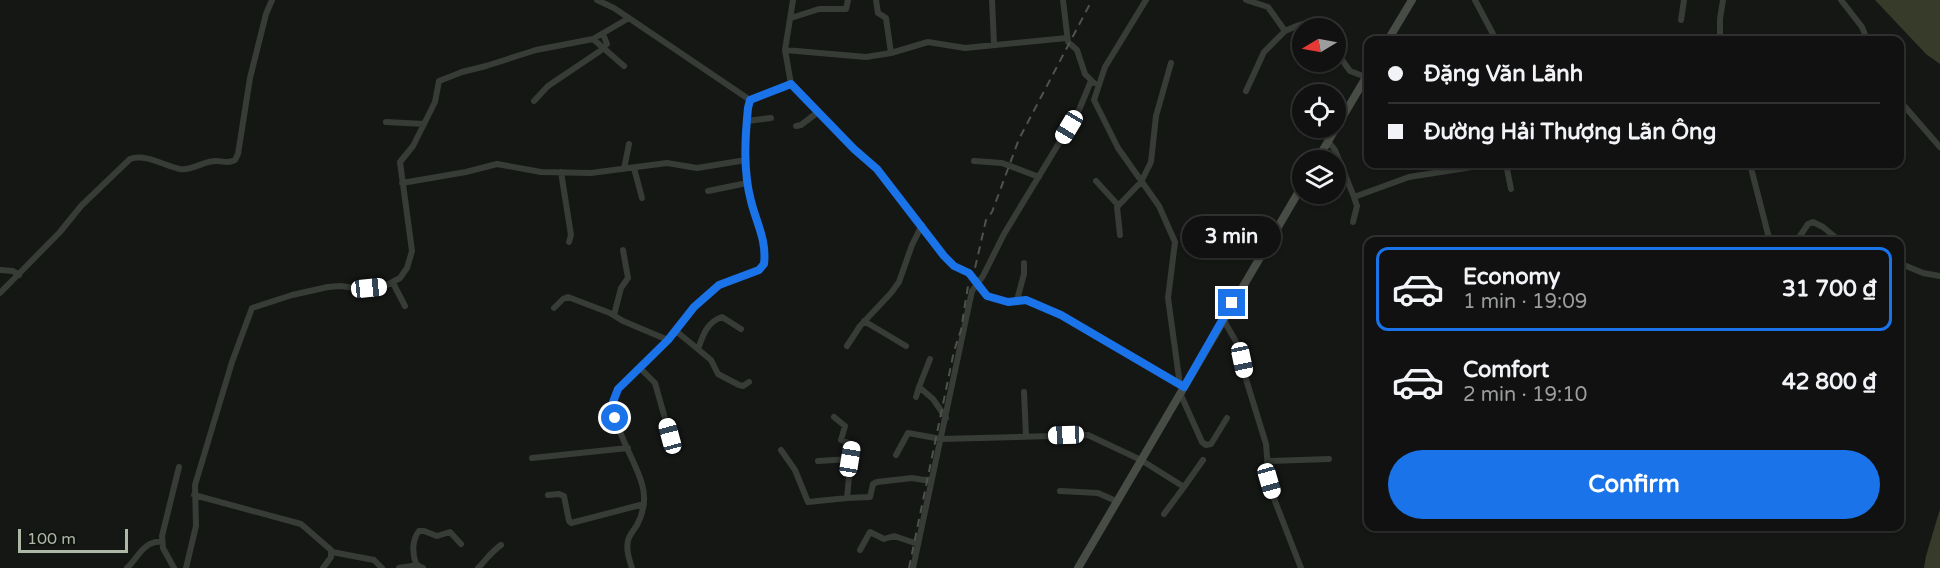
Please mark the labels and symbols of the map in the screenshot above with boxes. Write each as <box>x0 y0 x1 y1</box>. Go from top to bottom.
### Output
north arrow <box>1292 18 1346 72</box>
car <box>1052 107 1086 147</box>
callout: 3 min <box>1182 216 1282 258</box>
car <box>350 277 388 299</box>
route end <box>1218 289 1245 316</box>
car <box>1229 341 1255 379</box>
route start <box>601 404 628 431</box>
car <box>657 416 683 456</box>
car <box>1048 425 1084 445</box>
car <box>838 440 862 478</box>
car <box>1255 461 1283 501</box>
scale bar <box>18 526 128 554</box>

